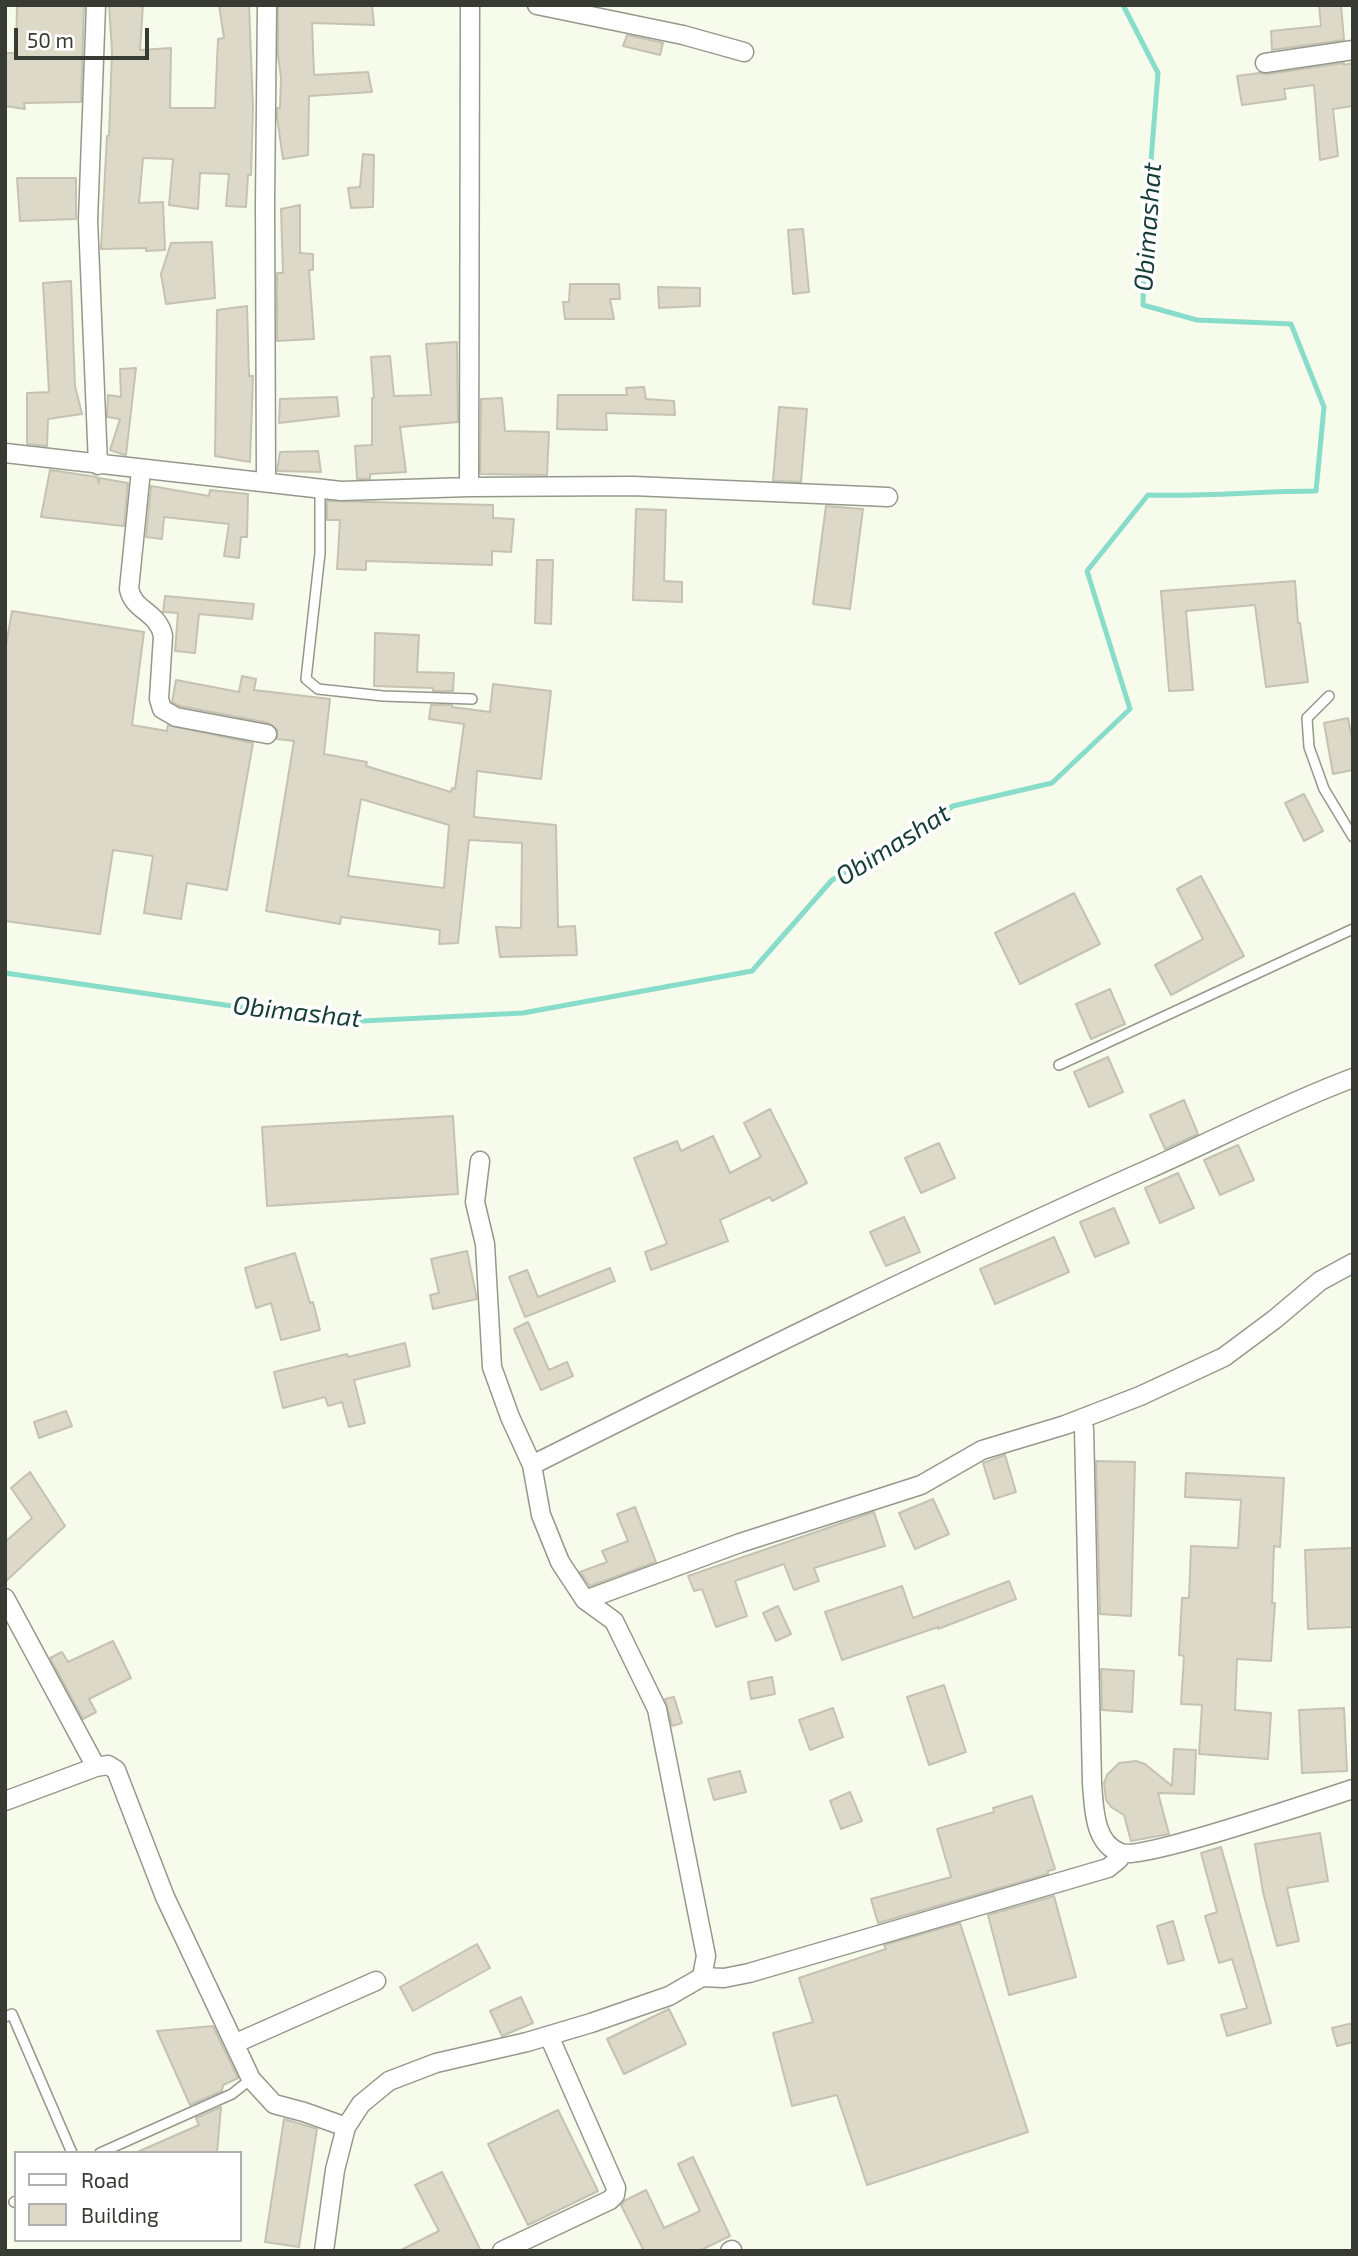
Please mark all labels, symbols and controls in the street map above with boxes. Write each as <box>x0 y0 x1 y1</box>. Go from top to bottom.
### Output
scale bar <box>18 14 152 58</box>
text: 50 m <box>27 27 74 52</box>
water label: Obimashat <box>1128 162 1168 292</box>
water label: Obimashat <box>830 798 956 892</box>
water label: Obimashat <box>231 990 363 1034</box>
legend <box>14 2151 242 2242</box>
text: Road <box>81 2167 129 2192</box>
text: Building <box>81 2202 159 2227</box>

